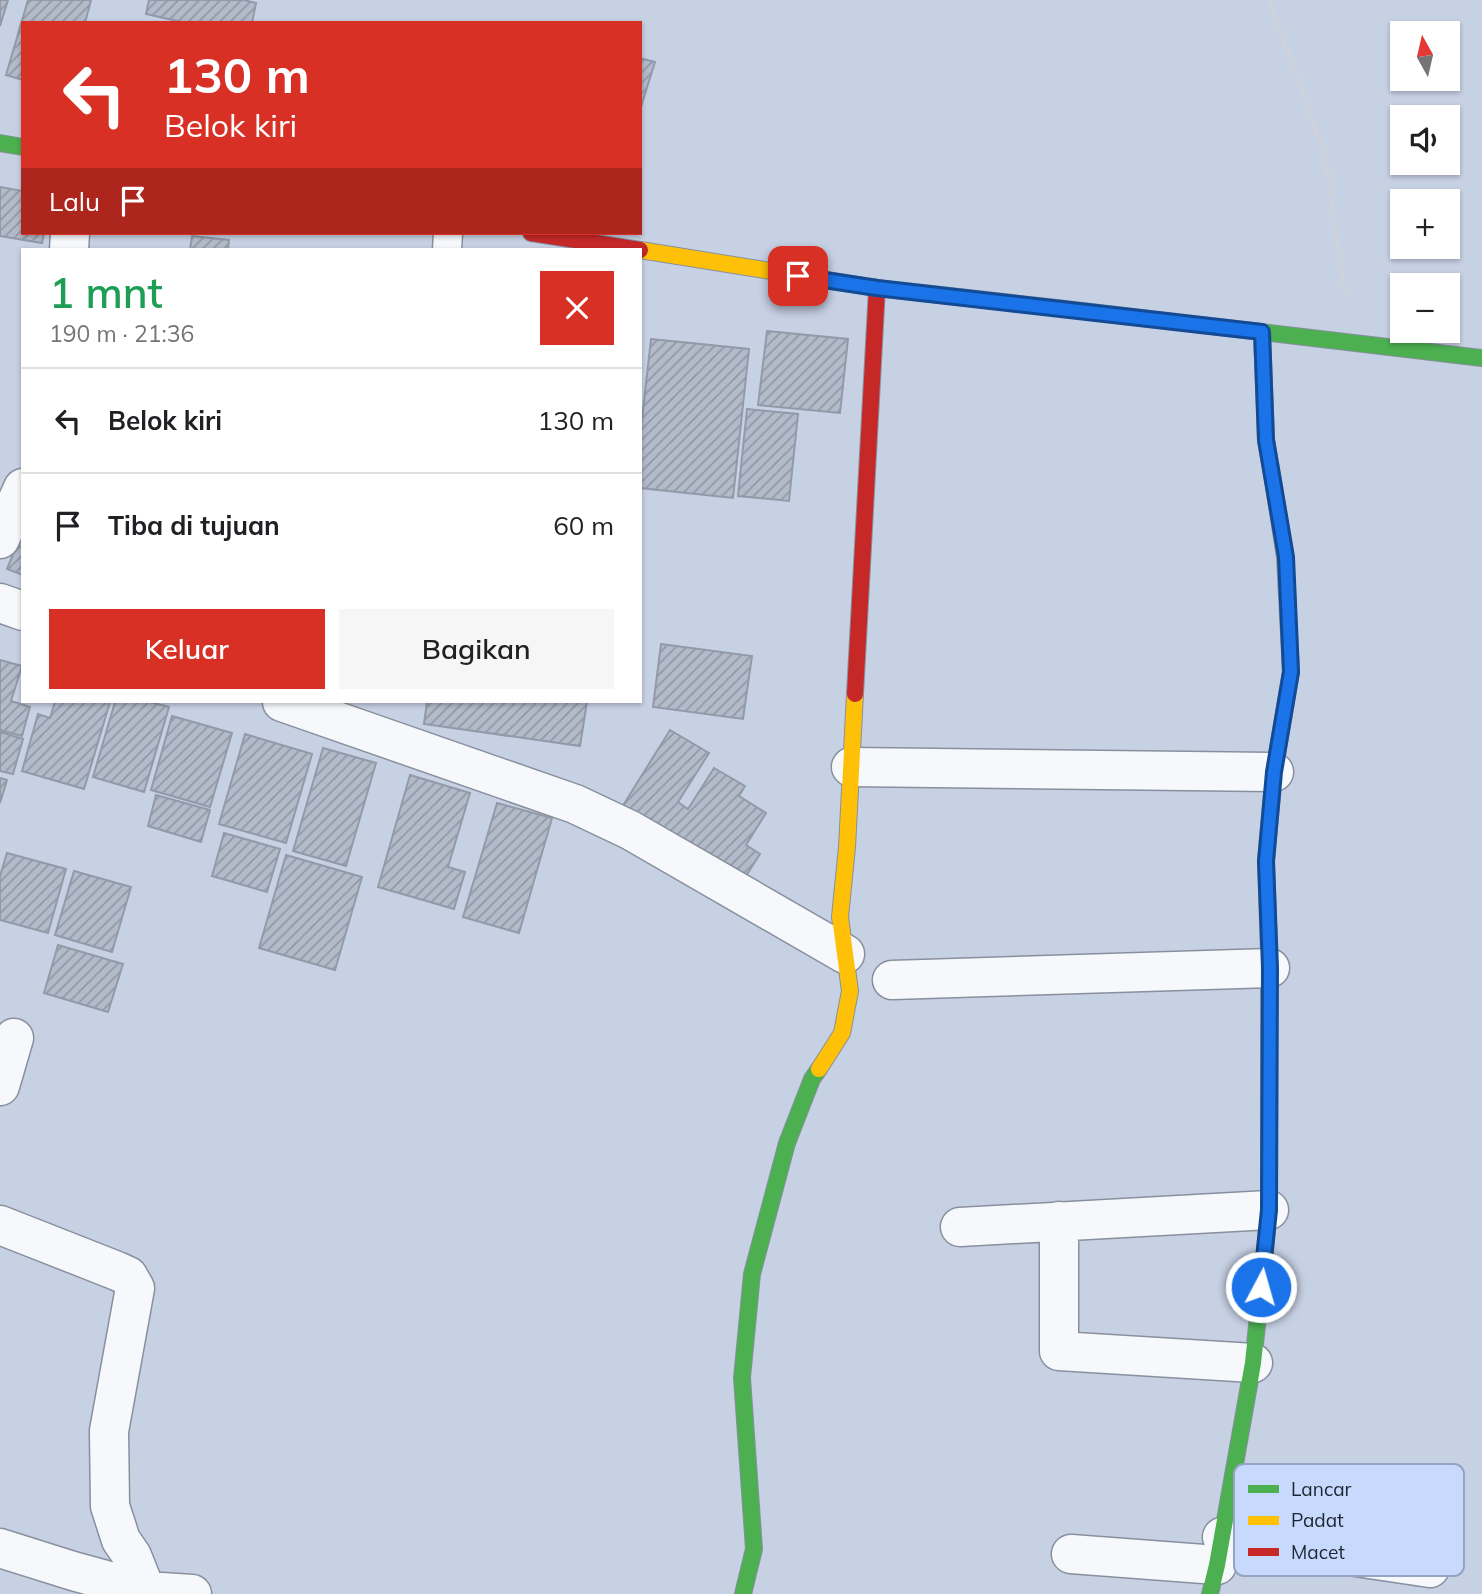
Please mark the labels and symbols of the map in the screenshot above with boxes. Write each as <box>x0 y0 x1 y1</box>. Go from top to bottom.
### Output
north arrow <box>1390 21 1460 91</box>
pin <box>768 246 828 306</box>
position arrow <box>1224 1250 1298 1324</box>
legend <box>1234 1464 1464 1576</box>
text: Lancar <box>1291 1477 1352 1501</box>
text: Padat <box>1291 1508 1344 1532</box>
text: Macet <box>1291 1540 1345 1564</box>

